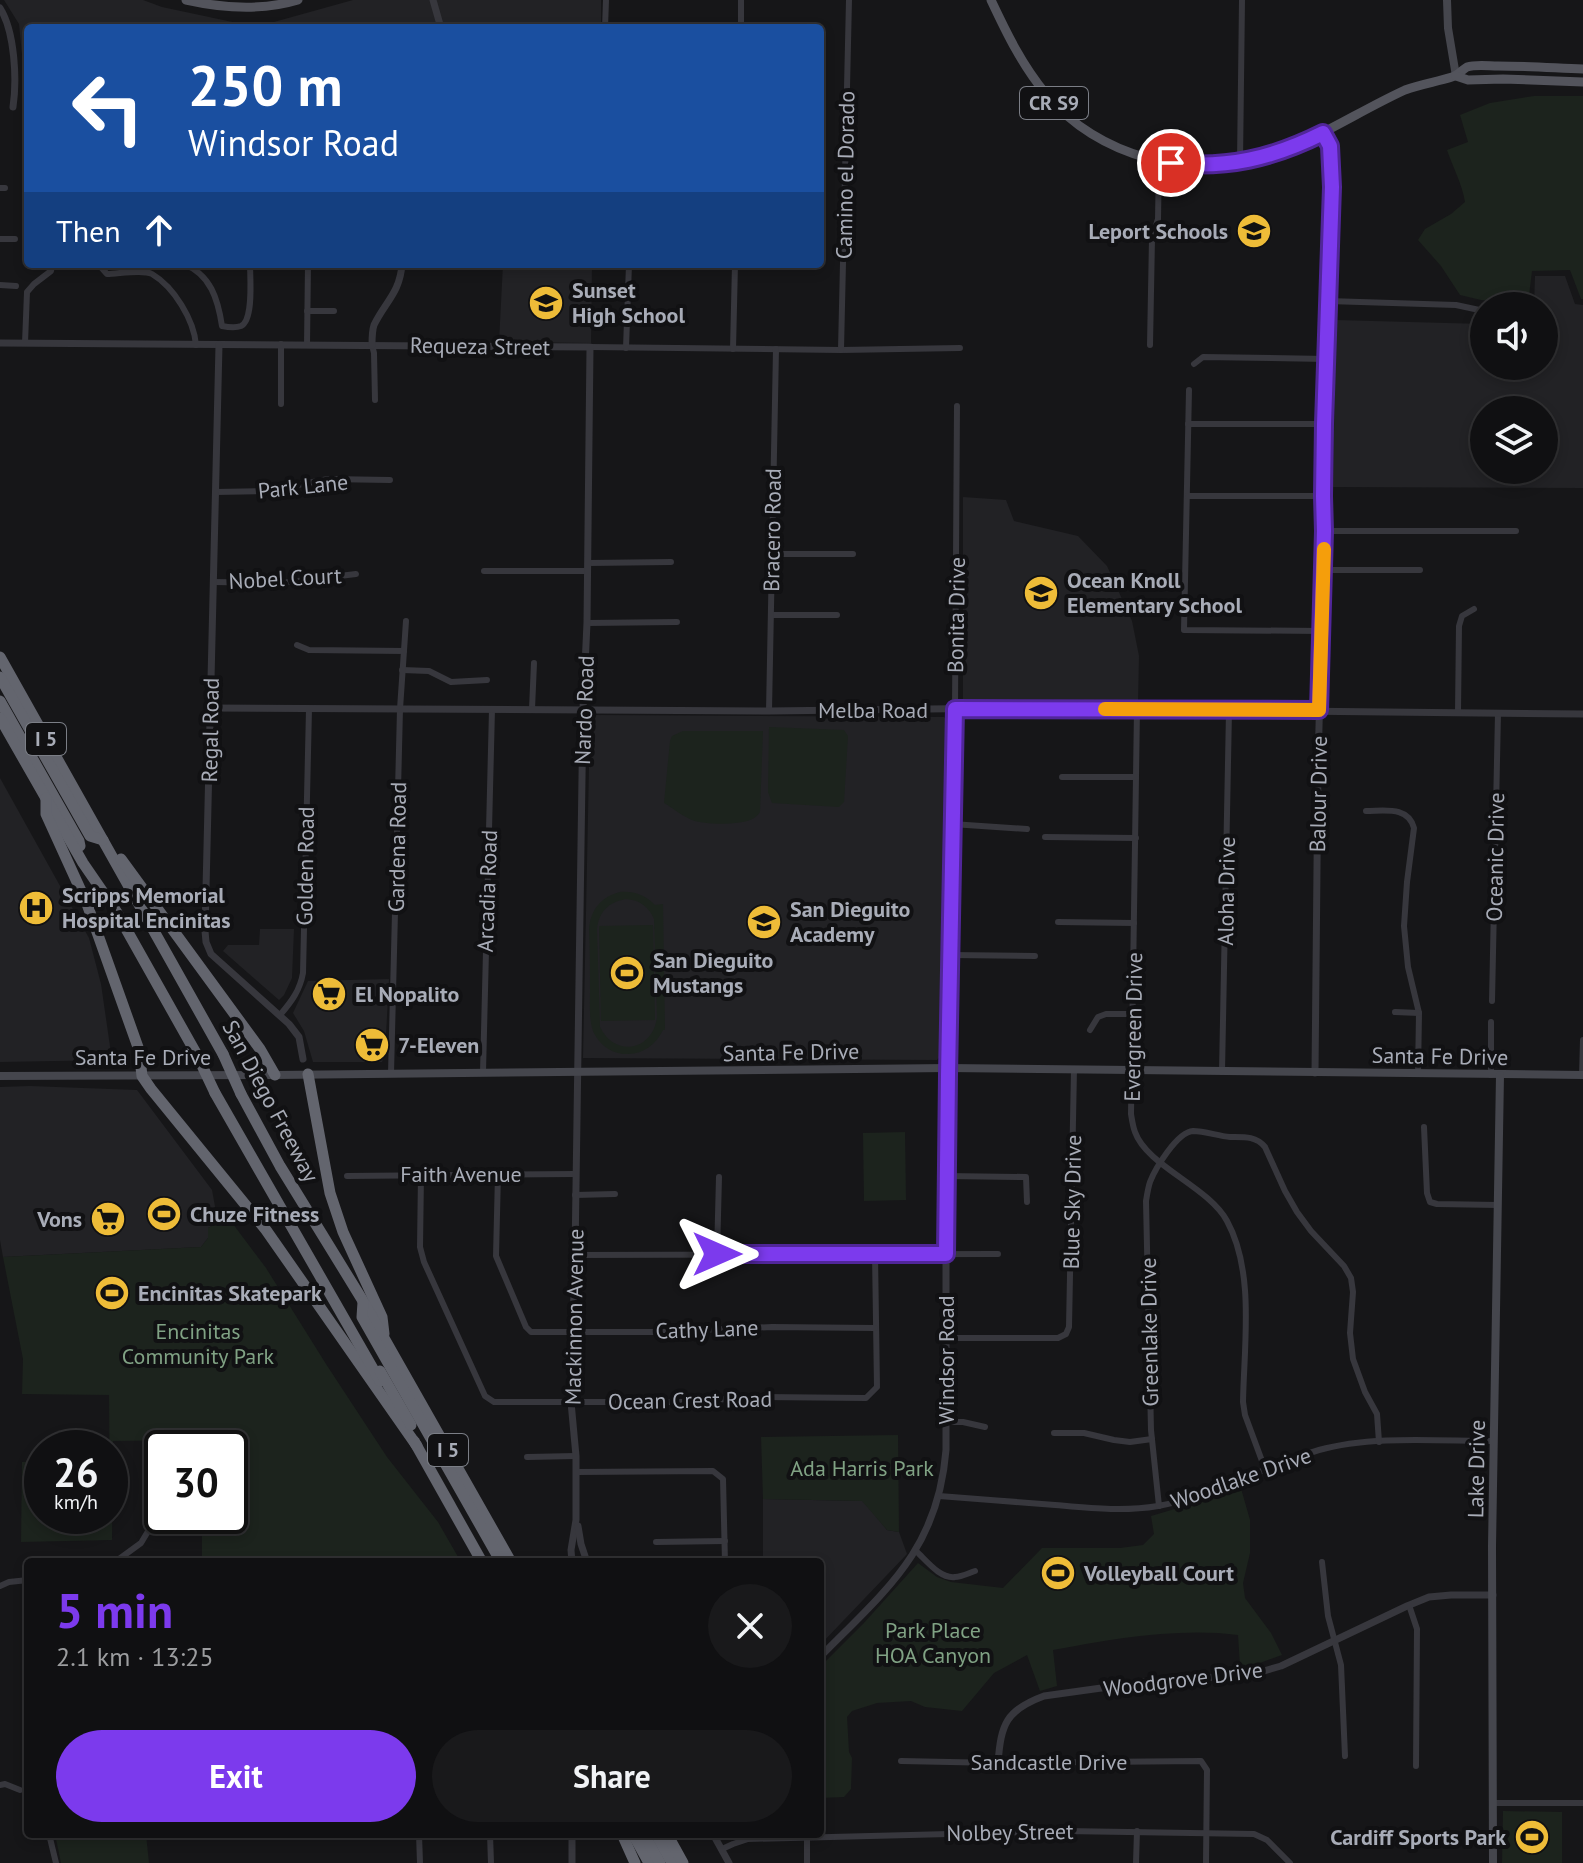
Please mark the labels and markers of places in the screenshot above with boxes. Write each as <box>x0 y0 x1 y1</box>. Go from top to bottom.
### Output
pin <box>1137 129 1205 197</box>
school or university icon: Leport Schools <box>1235 212 1273 250</box>
place label: Leport Schools <box>1088 217 1228 245</box>
place label: Sunset High School <box>572 276 685 329</box>
school or university icon: Sunset High School <box>527 284 565 322</box>
place label: Ocean Knoll Elementary School <box>1067 566 1242 619</box>
school or university icon: Ocean Knoll Elementary School <box>1022 574 1060 612</box>
place label: Scripps Memorial Hospital Encinitas <box>62 881 231 934</box>
hospital icon: Scripps Memorial Hospital Encinitas <box>17 889 55 927</box>
place label: San Dieguito Academy <box>790 895 910 948</box>
school or university icon: San Dieguito Academy <box>745 903 783 941</box>
place label: San Dieguito Mustangs <box>653 946 773 999</box>
sports icon: San Dieguito Mustangs <box>608 954 646 992</box>
supermarket icon: El Nopalito <box>310 975 348 1013</box>
place label: El Nopalito <box>355 980 460 1008</box>
supermarket icon: 7-Eleven <box>353 1026 391 1064</box>
place label: 7-Eleven <box>398 1031 479 1059</box>
sports icon: Chuze Fitness <box>145 1195 183 1233</box>
supermarket icon: Vons <box>89 1200 127 1238</box>
place label: Chuze Fitness <box>190 1200 319 1228</box>
place label: Vons <box>36 1205 82 1233</box>
sports icon: Encinitas Skatepark <box>93 1274 131 1312</box>
place label: Encinitas Skatepark <box>138 1279 322 1307</box>
sports icon: Volleyball Court <box>1039 1554 1077 1592</box>
place label: Volleyball Court <box>1083 1559 1234 1587</box>
sports icon: Cardiff Sports Park <box>1513 1818 1551 1856</box>
place label: Cardiff Sports Park <box>1330 1823 1506 1851</box>

